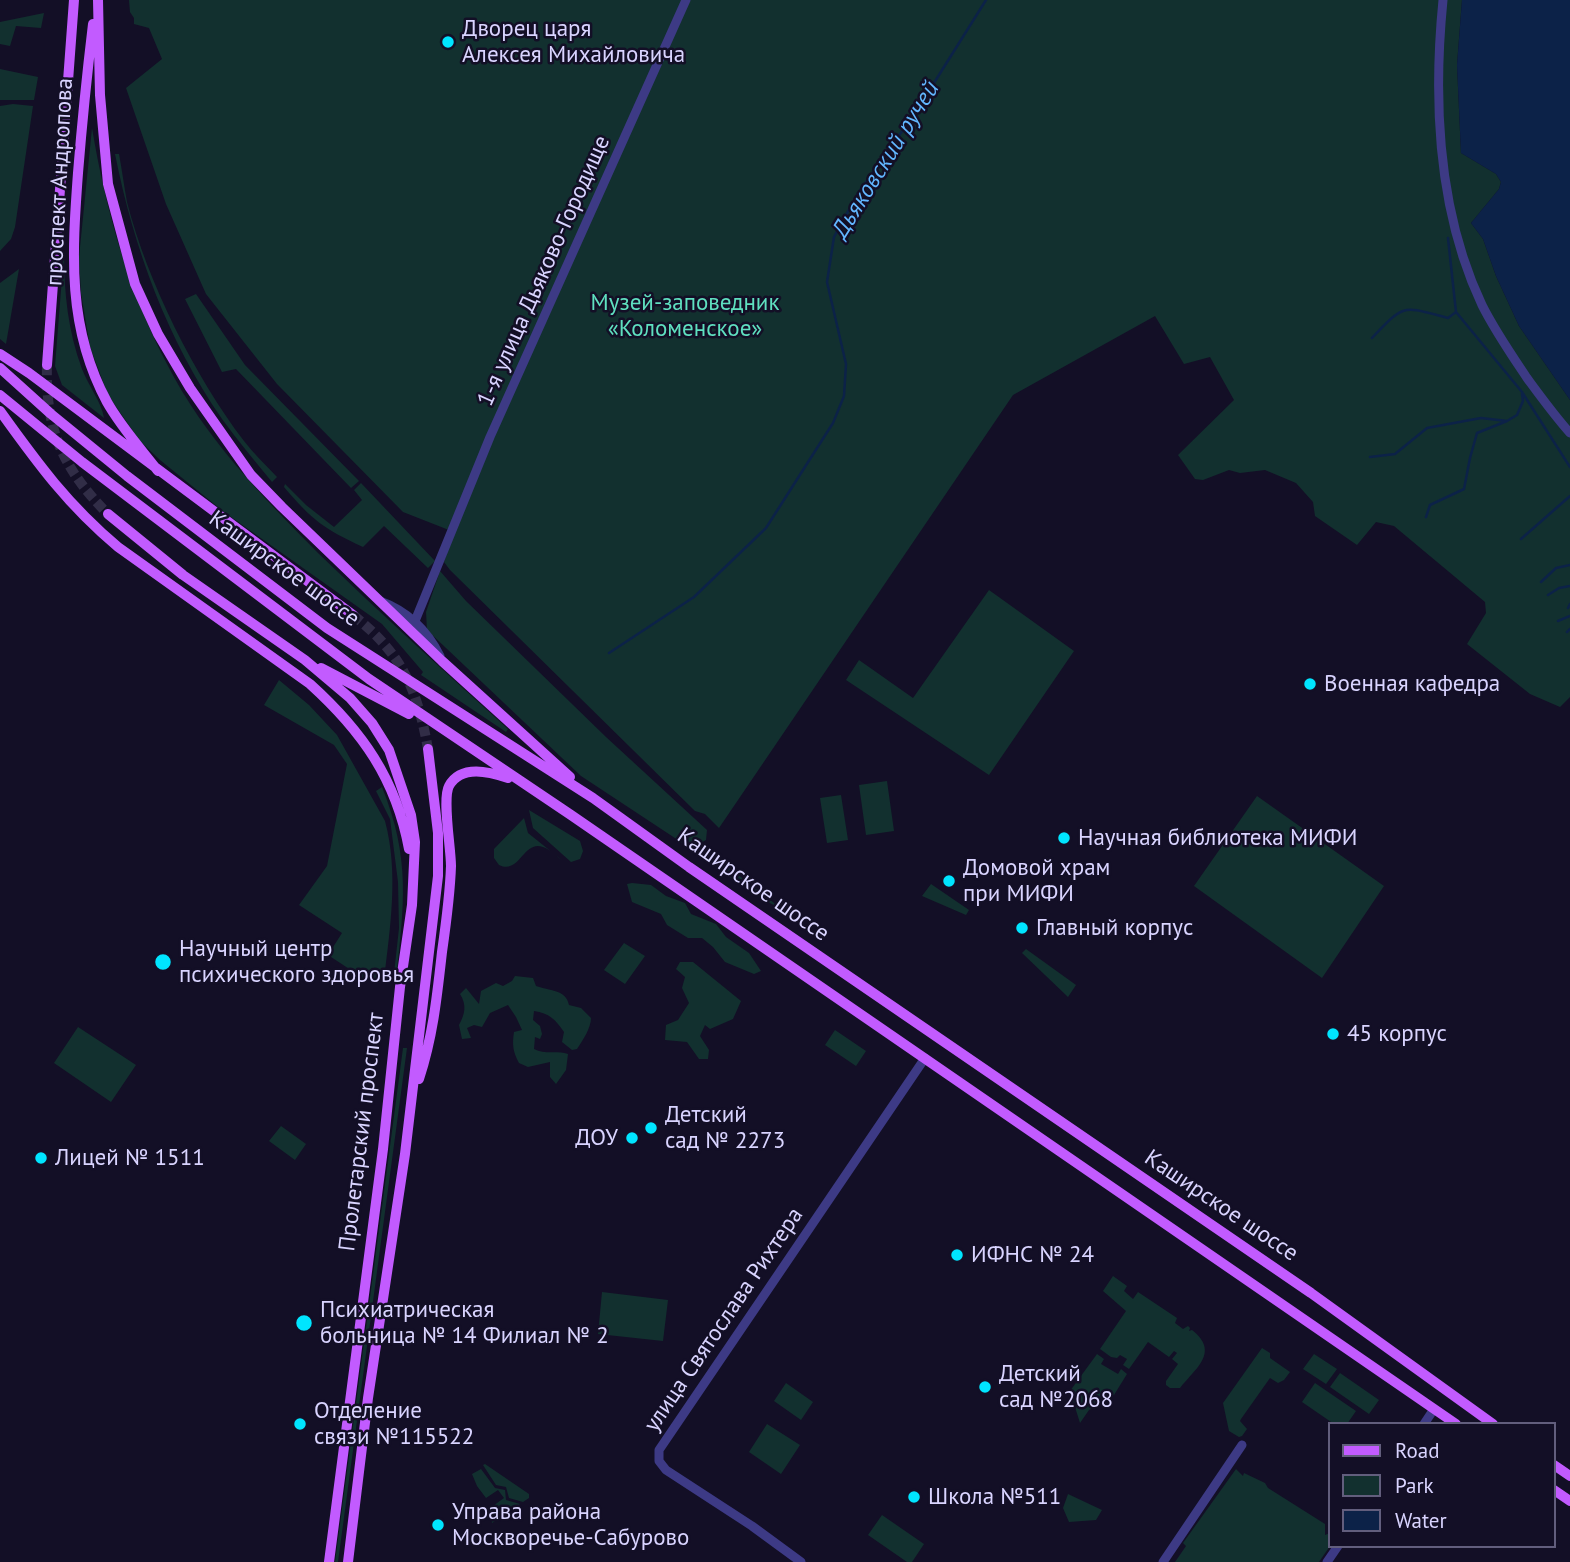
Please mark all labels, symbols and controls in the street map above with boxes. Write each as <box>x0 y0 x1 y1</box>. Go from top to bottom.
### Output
place label: Дворец царя Алексея Михайловича <box>462 15 685 69</box>
marker: Дворец царя Алексея Михайловича <box>440 34 456 50</box>
water label: Дьяковский ручей <box>826 76 946 244</box>
street label: проспект Андропова <box>41 77 79 287</box>
street label: 1-я улица Дьяково-Городище <box>472 131 616 411</box>
park label: Музей-заповедник «Коломенское» <box>591 289 779 343</box>
street label: Каширское шоссе <box>203 505 365 633</box>
place label: Военная кафедра <box>1324 670 1500 698</box>
marker: Военная кафедра <box>1302 676 1318 692</box>
street label: Каширское шоссе <box>672 822 834 948</box>
place label: Научная библиотека МИФИ <box>1078 824 1357 852</box>
marker: Научная библиотека МИФИ <box>1056 830 1072 846</box>
place label: Домовой храм при МИФИ <box>963 854 1110 908</box>
marker: Домовой храм при МИФИ <box>941 873 957 889</box>
place label: Главный корпус <box>1036 914 1193 942</box>
marker: Главный корпус <box>1014 920 1030 936</box>
place label: Научный центр психического здоровья <box>179 935 414 989</box>
marker: Научный центр психического здоровья <box>153 952 173 972</box>
street label: Пролетарский проспект <box>334 1011 390 1253</box>
place label: 45 корпус <box>1347 1020 1447 1048</box>
marker: 45 корпус <box>1325 1026 1341 1042</box>
place label: Детский сад № 2273 <box>665 1101 785 1155</box>
marker: Детский сад № 2273 <box>643 1120 659 1136</box>
place label: ДОУ <box>575 1124 618 1152</box>
marker: ДОУ <box>624 1130 640 1146</box>
place label: Лицей № 1511 <box>55 1144 205 1172</box>
street label: Каширское шоссе <box>1139 1144 1303 1268</box>
marker: Лицей № 1511 <box>33 1150 49 1166</box>
street label: улица Святослава Рихтера <box>639 1203 809 1437</box>
place label: ИФНС № 24 <box>971 1241 1094 1269</box>
marker: ИФНС № 24 <box>949 1247 965 1263</box>
place label: Психиатрическая больница № 14 Филиал № 2 <box>320 1296 609 1350</box>
marker: Психиатрическая больница № 14 Филиал № 2 <box>294 1313 314 1333</box>
place label: Детский сад №2068 <box>999 1360 1113 1414</box>
marker: Детский сад №2068 <box>977 1379 993 1395</box>
place label: Отделение связи №115522 <box>314 1397 474 1451</box>
marker: Отделение связи №115522 <box>292 1416 308 1432</box>
legend <box>1328 1422 1556 1548</box>
text: Road <box>1395 1437 1439 1464</box>
text: Park <box>1395 1472 1434 1499</box>
place label: Школа №511 <box>928 1483 1061 1511</box>
marker: Школа №511 <box>906 1489 922 1505</box>
place label: Управа района Москворечье-Сабурово <box>452 1498 689 1552</box>
text: Water <box>1395 1507 1447 1534</box>
marker: Управа района Москворечье-Сабурово <box>430 1517 446 1533</box>

